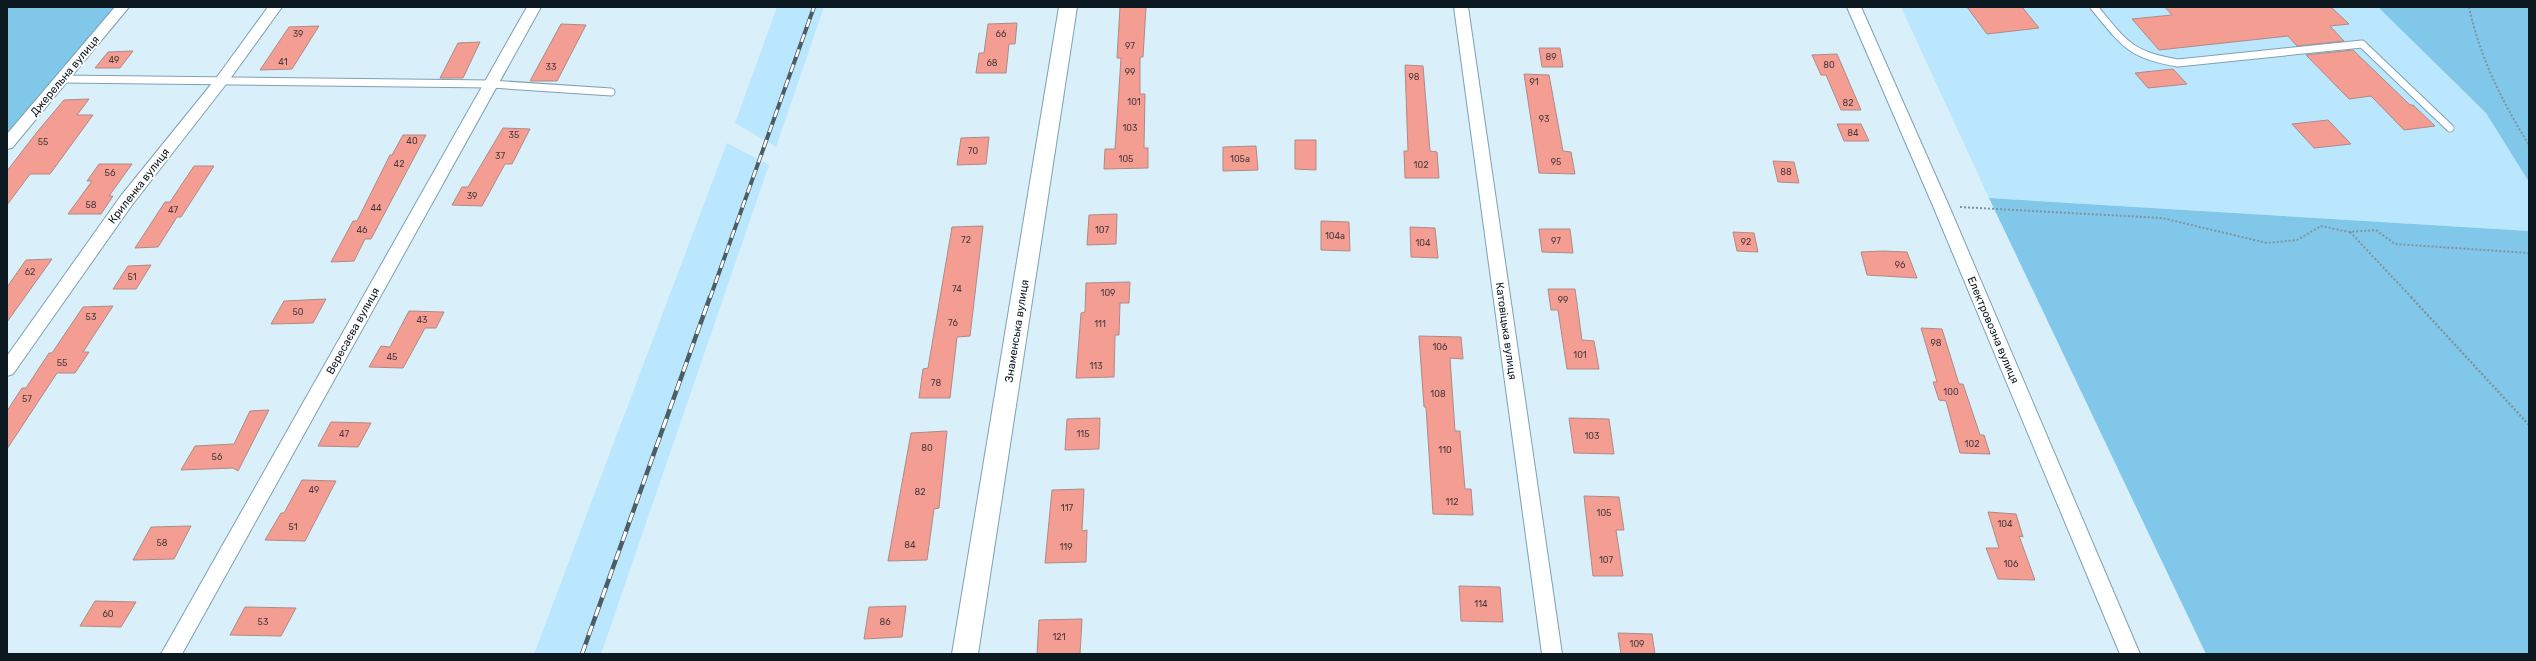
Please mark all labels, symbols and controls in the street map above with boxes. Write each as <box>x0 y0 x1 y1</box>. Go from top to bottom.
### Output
house number: 39 <box>293 29 303 39</box>
house number: 66 <box>996 29 1007 39</box>
street label: Джерельна вулиця <box>28 33 102 119</box>
house number: 97 <box>1125 41 1135 51</box>
house number: 89 <box>1545 52 1557 62</box>
house number: 49 <box>109 55 119 65</box>
house number: 41 <box>278 57 288 67</box>
house number: 68 <box>986 58 998 68</box>
house number: 80 <box>1823 60 1835 70</box>
house number: 33 <box>546 62 556 72</box>
house number: 99 <box>1125 67 1135 77</box>
house number: 98 <box>1408 72 1420 82</box>
house number: 91 <box>1529 77 1539 87</box>
house number: 101 <box>1127 97 1141 107</box>
house number: 82 <box>1842 98 1854 108</box>
house number: 93 <box>1539 114 1549 124</box>
house number: 103 <box>1123 123 1137 133</box>
house number: 84 <box>1847 128 1859 138</box>
house number: 35 <box>509 130 519 140</box>
house number: 40 <box>406 136 418 146</box>
house number: 55 <box>38 137 48 147</box>
street label: Криленка вулиця <box>106 146 172 226</box>
house number: 70 <box>968 146 978 156</box>
house number: 37 <box>495 151 505 161</box>
house number: 105 <box>1119 154 1133 164</box>
house number: 105а <box>1230 154 1250 164</box>
house number: 95 <box>1551 157 1561 167</box>
house number: 42 <box>394 159 404 169</box>
house number: 102 <box>1414 160 1428 170</box>
house number: 88 <box>1780 167 1792 177</box>
house number: 56 <box>105 168 116 178</box>
house number: 39 <box>467 191 477 201</box>
house number: 58 <box>85 200 97 210</box>
house number: 44 <box>370 203 382 213</box>
house number: 47 <box>168 205 178 215</box>
house number: 46 <box>356 225 368 235</box>
house number: 107 <box>1095 225 1109 235</box>
house number: 104а <box>1325 231 1345 241</box>
house number: 72 <box>961 235 971 245</box>
house number: 97 <box>1551 236 1561 246</box>
house number: 92 <box>1741 237 1751 247</box>
house number: 104 <box>1415 238 1431 248</box>
house number: 96 <box>1895 260 1906 270</box>
house number: 62 <box>25 267 35 277</box>
house number: 51 <box>127 272 137 282</box>
street label: Електровозна вулиця <box>1965 275 2021 385</box>
street label: Знаменська вулиця <box>1002 279 1032 383</box>
street label: Катовіцька вулиця <box>1493 281 1519 381</box>
house number: 74 <box>952 284 962 294</box>
street label: Вересаєва вулиця <box>324 285 382 377</box>
house number: 109 <box>1101 288 1115 298</box>
house number: 99 <box>1558 295 1568 305</box>
house number: 50 <box>292 307 304 317</box>
house number: 53 <box>86 312 96 322</box>
house number: 43 <box>417 315 428 325</box>
house number: 76 <box>948 318 958 328</box>
house number: 111 <box>1094 319 1106 329</box>
house number: 98 <box>1930 338 1942 348</box>
house number: 106 <box>1433 342 1448 352</box>
house number: 101 <box>1573 350 1587 360</box>
house number: 45 <box>387 352 397 362</box>
house number: 55 <box>57 358 67 368</box>
house number: 113 <box>1089 361 1103 371</box>
house number: 78 <box>931 378 941 388</box>
house number: 100 <box>1943 387 1959 397</box>
house number: 108 <box>1430 389 1446 399</box>
house number: 57 <box>22 394 32 404</box>
house number: 47 <box>339 429 349 439</box>
house number: 115 <box>1076 429 1090 439</box>
house number: 103 <box>1585 431 1599 441</box>
house number: 102 <box>1965 439 1979 449</box>
house number: 80 <box>921 443 933 453</box>
house number: 110 <box>1438 445 1452 455</box>
house number: 56 <box>212 452 223 462</box>
house number: 49 <box>309 485 319 495</box>
house number: 82 <box>914 487 926 497</box>
house number: 112 <box>1446 497 1459 507</box>
house number: 117 <box>1061 503 1074 513</box>
house number: 105 <box>1597 508 1611 518</box>
house number: 104 <box>1997 519 2013 529</box>
house number: 51 <box>288 522 298 532</box>
house number: 58 <box>156 538 168 548</box>
house number: 84 <box>904 540 916 550</box>
house number: 119 <box>1059 542 1073 552</box>
house number: 107 <box>1599 555 1613 565</box>
house number: 106 <box>2004 559 2019 569</box>
house number: 114 <box>1474 599 1488 609</box>
house number: 60 <box>102 609 114 619</box>
house number: 53 <box>258 617 268 627</box>
house number: 86 <box>879 617 891 627</box>
house number: 121 <box>1053 632 1066 642</box>
house number: 109 <box>1630 639 1644 649</box>

